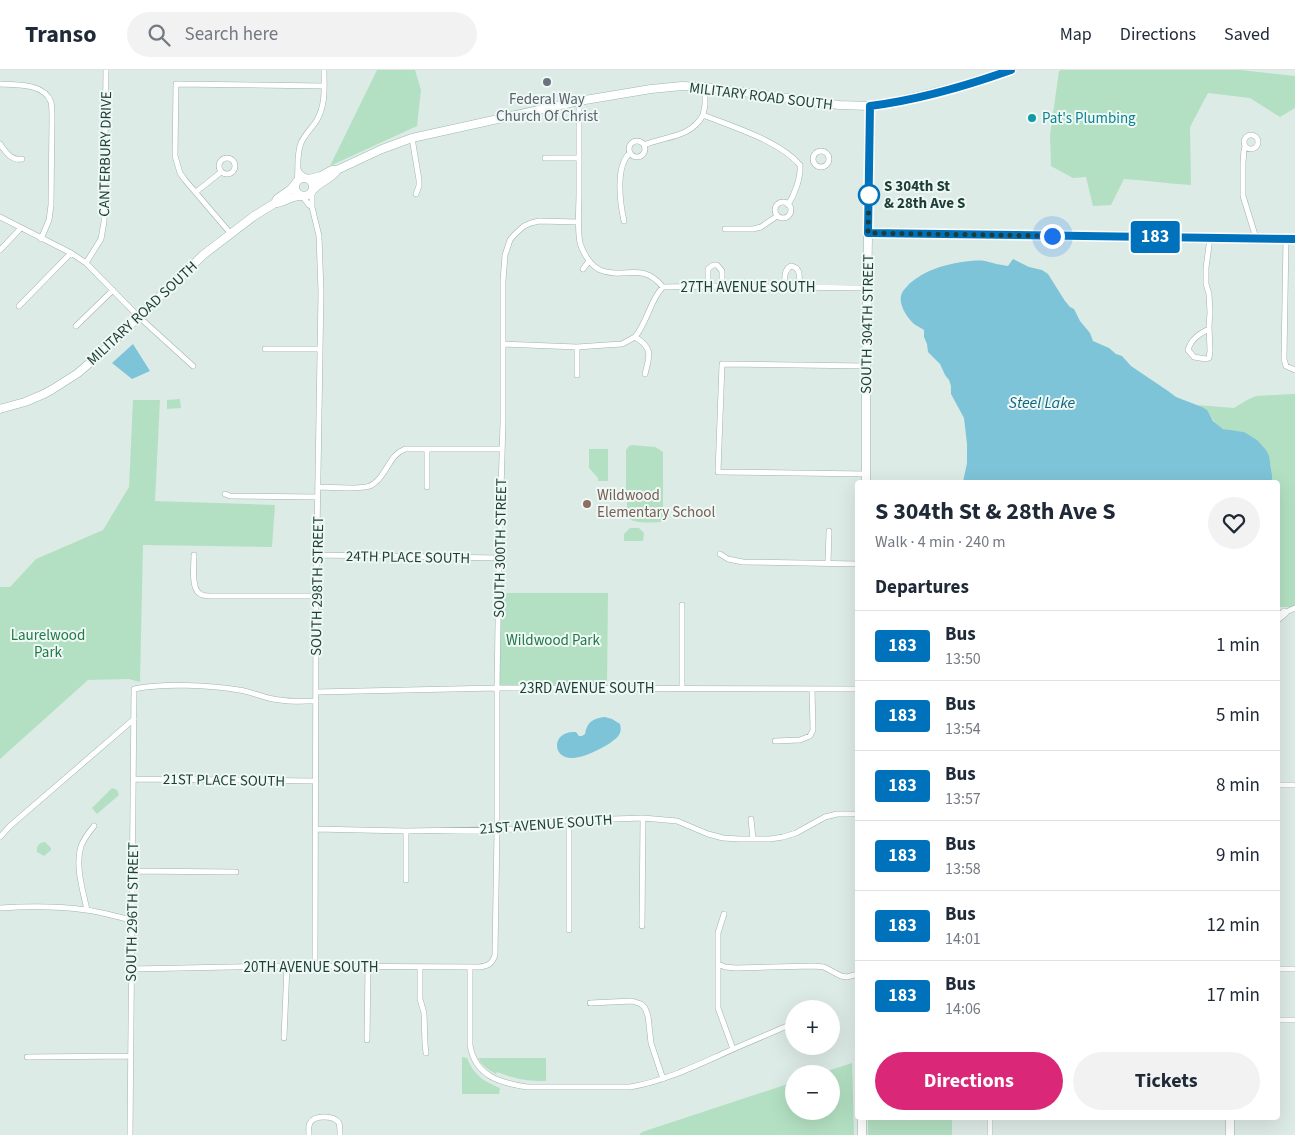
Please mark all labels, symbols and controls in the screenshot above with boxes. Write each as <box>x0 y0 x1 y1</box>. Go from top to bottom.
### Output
search box <box>127 12 477 57</box>
text: Transo <box>25 17 97 52</box>
icon: search <box>145 21 173 49</box>
text: Search here <box>185 21 278 48</box>
text: Map <box>1060 22 1092 47</box>
text: Directions <box>1120 22 1196 47</box>
text: Saved <box>1224 22 1270 47</box>
marker: Federal Way Church Of Christ <box>541 76 553 88</box>
street label: MILITARY ROAD SOUTH <box>688 77 834 116</box>
place label: Federal Way Church Of Christ <box>496 89 598 127</box>
street label: CANTERBURY DRIVE <box>94 91 117 217</box>
place label: Pat's Plumbing <box>1042 108 1136 129</box>
marker: Pat's Plumbing <box>1026 112 1038 124</box>
place label: S 304th St & 28th Ave S <box>884 176 965 214</box>
marker: S 304th St & 28th Ave S <box>858 184 880 206</box>
line badge: 183 <box>1126 221 1184 253</box>
your location <box>1040 224 1065 249</box>
text: 183 <box>1141 224 1169 249</box>
street label: SOUTH 304TH STREET <box>856 254 879 394</box>
street label: MILITARY ROAD SOUTH <box>82 256 202 370</box>
street label: 27TH AVENUE SOUTH <box>680 277 816 298</box>
water label: Steel Lake <box>1009 392 1076 414</box>
street label: SOUTH 300TH STREET <box>489 478 512 618</box>
place label: Wildwood Elementary School <box>597 485 715 523</box>
text: S 304th St & 28th Ave S <box>875 494 1116 529</box>
button: heart <box>1208 497 1260 549</box>
marker: Wildwood Elementary School <box>581 498 593 510</box>
street label: SOUTH 298TH STREET <box>306 516 329 656</box>
text: Walk · 4 min · 240 m <box>875 531 1006 553</box>
street label: 24TH PLACE SOUTH <box>346 546 470 569</box>
text: Departures <box>875 574 969 601</box>
text: Bus <box>945 621 976 648</box>
park label: Laurelwood Park <box>11 625 85 663</box>
park label: Wildwood Park <box>506 630 601 651</box>
text: 1 min <box>1216 632 1260 659</box>
text: 183 <box>888 633 917 658</box>
text: 13:50 <box>945 648 981 670</box>
street label: 23RD AVENUE SOUTH <box>520 678 655 699</box>
text: Bus <box>945 691 976 718</box>
text: 5 min <box>1216 702 1260 729</box>
text: 183 <box>888 703 917 728</box>
text: 13:54 <box>945 718 981 740</box>
text: Bus <box>945 761 976 788</box>
street label: 21ST PLACE SOUTH <box>163 769 285 792</box>
text: 8 min <box>1216 772 1260 799</box>
text: 183 <box>888 773 917 798</box>
text: 13:57 <box>945 788 981 810</box>
street label: 21ST AVENUE SOUTH <box>479 809 613 840</box>
text: Bus <box>945 831 976 858</box>
street label: SOUTH 296TH STREET <box>121 842 144 982</box>
text: 9 min <box>1216 842 1260 869</box>
text: 183 <box>888 843 917 868</box>
text: 13:58 <box>945 858 981 880</box>
text: Bus <box>945 901 976 928</box>
text: 12 min <box>1206 912 1260 939</box>
text: 183 <box>888 913 917 938</box>
text: 14:01 <box>945 928 981 950</box>
street label: 20TH AVENUE SOUTH <box>243 957 379 978</box>
text: Bus <box>945 971 976 998</box>
text: 17 min <box>1206 982 1260 1009</box>
text: 183 <box>888 983 917 1008</box>
text: 14:06 <box>945 998 981 1020</box>
map controls <box>785 1000 840 1120</box>
button: + <box>785 1000 840 1055</box>
button: Directions <box>875 1052 1063 1110</box>
button: Tickets <box>1073 1052 1260 1110</box>
button: − <box>785 1065 840 1120</box>

